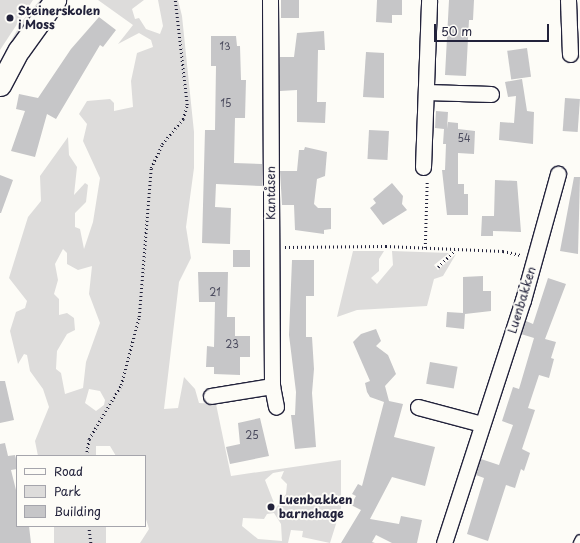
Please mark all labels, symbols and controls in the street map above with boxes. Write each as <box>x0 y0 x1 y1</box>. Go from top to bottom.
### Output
place label: Steinerskolen i Moss <box>18 4 100 32</box>
marker: Steinerskolen i Moss <box>5 13 15 23</box>
scale bar <box>436 16 551 42</box>
text: 50 m <box>441 22 472 40</box>
house number: 13 <box>219 40 231 52</box>
house number: 15 <box>221 97 231 109</box>
house number: 54 <box>457 132 471 144</box>
street label: Kantåsen <box>264 166 278 220</box>
street label: Luenbakken <box>505 265 539 335</box>
house number: 21 <box>209 286 221 298</box>
house number: 23 <box>225 338 239 350</box>
house number: 25 <box>245 429 259 441</box>
legend <box>16 455 146 527</box>
text: Road <box>54 462 83 480</box>
text: Park <box>54 482 81 500</box>
place label: Luenbakken barnehage <box>279 493 352 521</box>
text: Building <box>54 502 101 520</box>
marker: Luenbakken barnehage <box>266 502 276 512</box>

